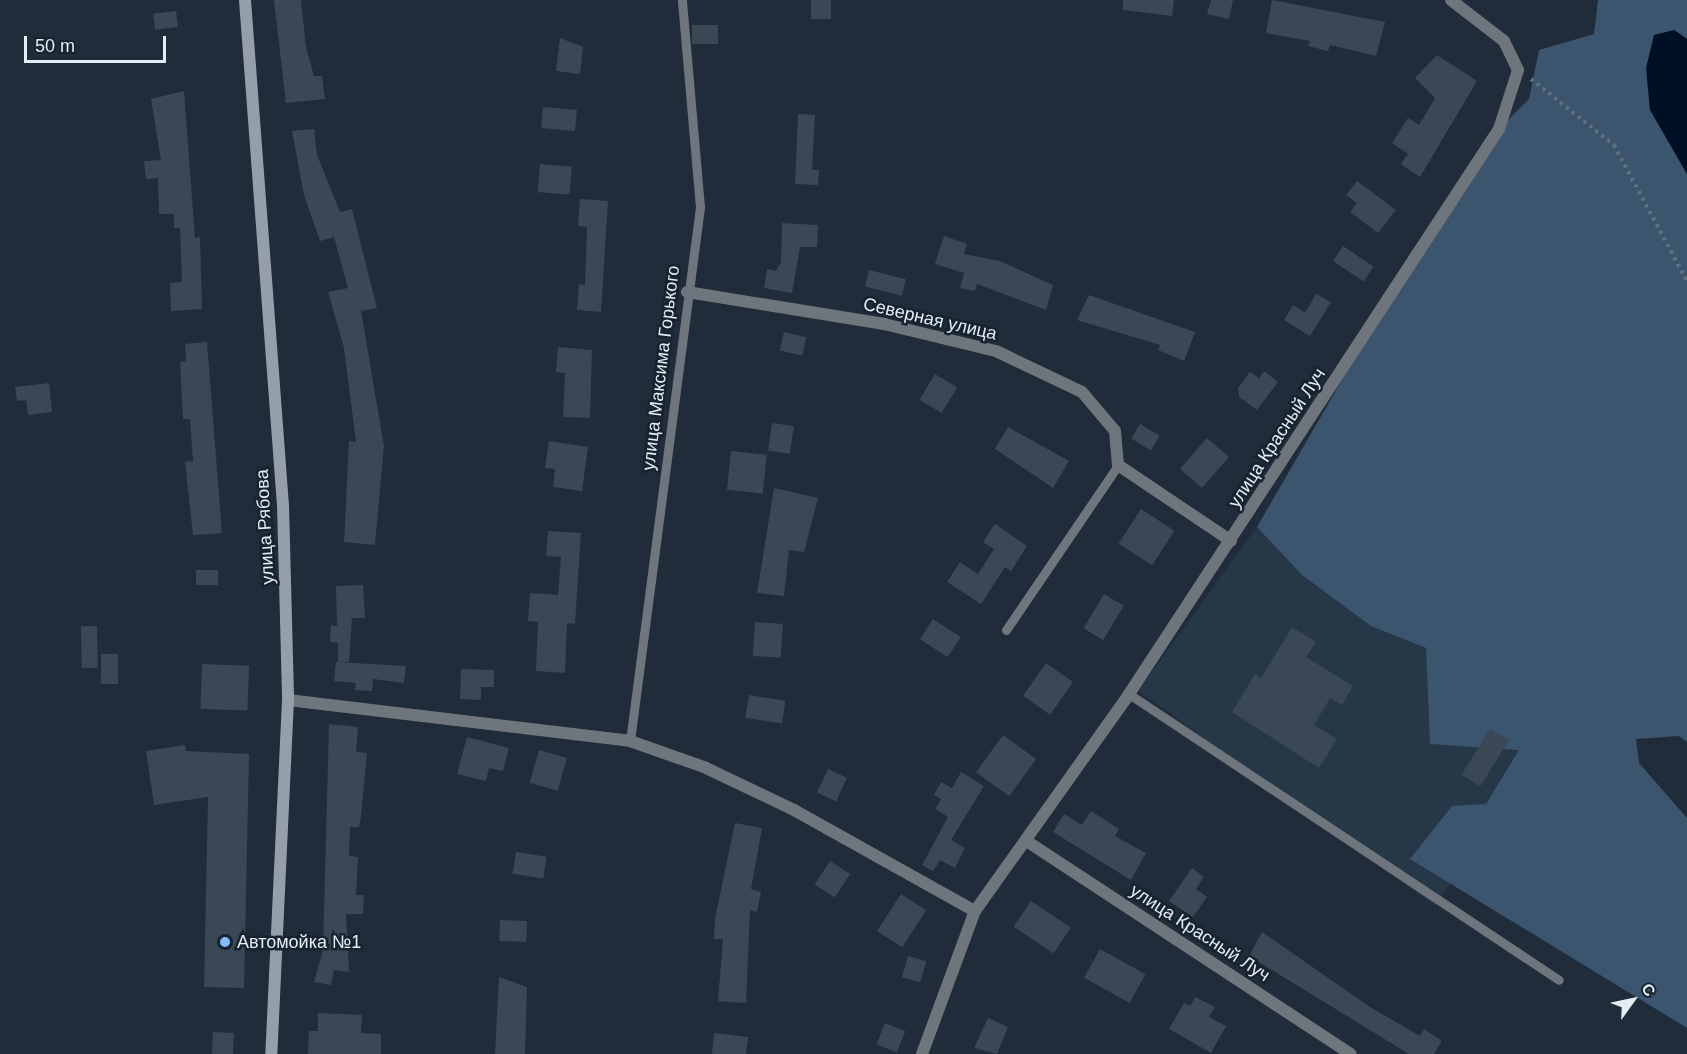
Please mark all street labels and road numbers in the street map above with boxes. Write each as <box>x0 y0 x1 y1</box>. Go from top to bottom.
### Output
street label: улица Максима Горького <box>638 264 684 472</box>
street label: Северная улица <box>861 293 999 345</box>
street label: улица Красный Луч <box>1224 364 1330 512</box>
street label: улица Рябова <box>251 469 279 585</box>
street label: улица Красный Луч <box>1126 880 1274 986</box>

